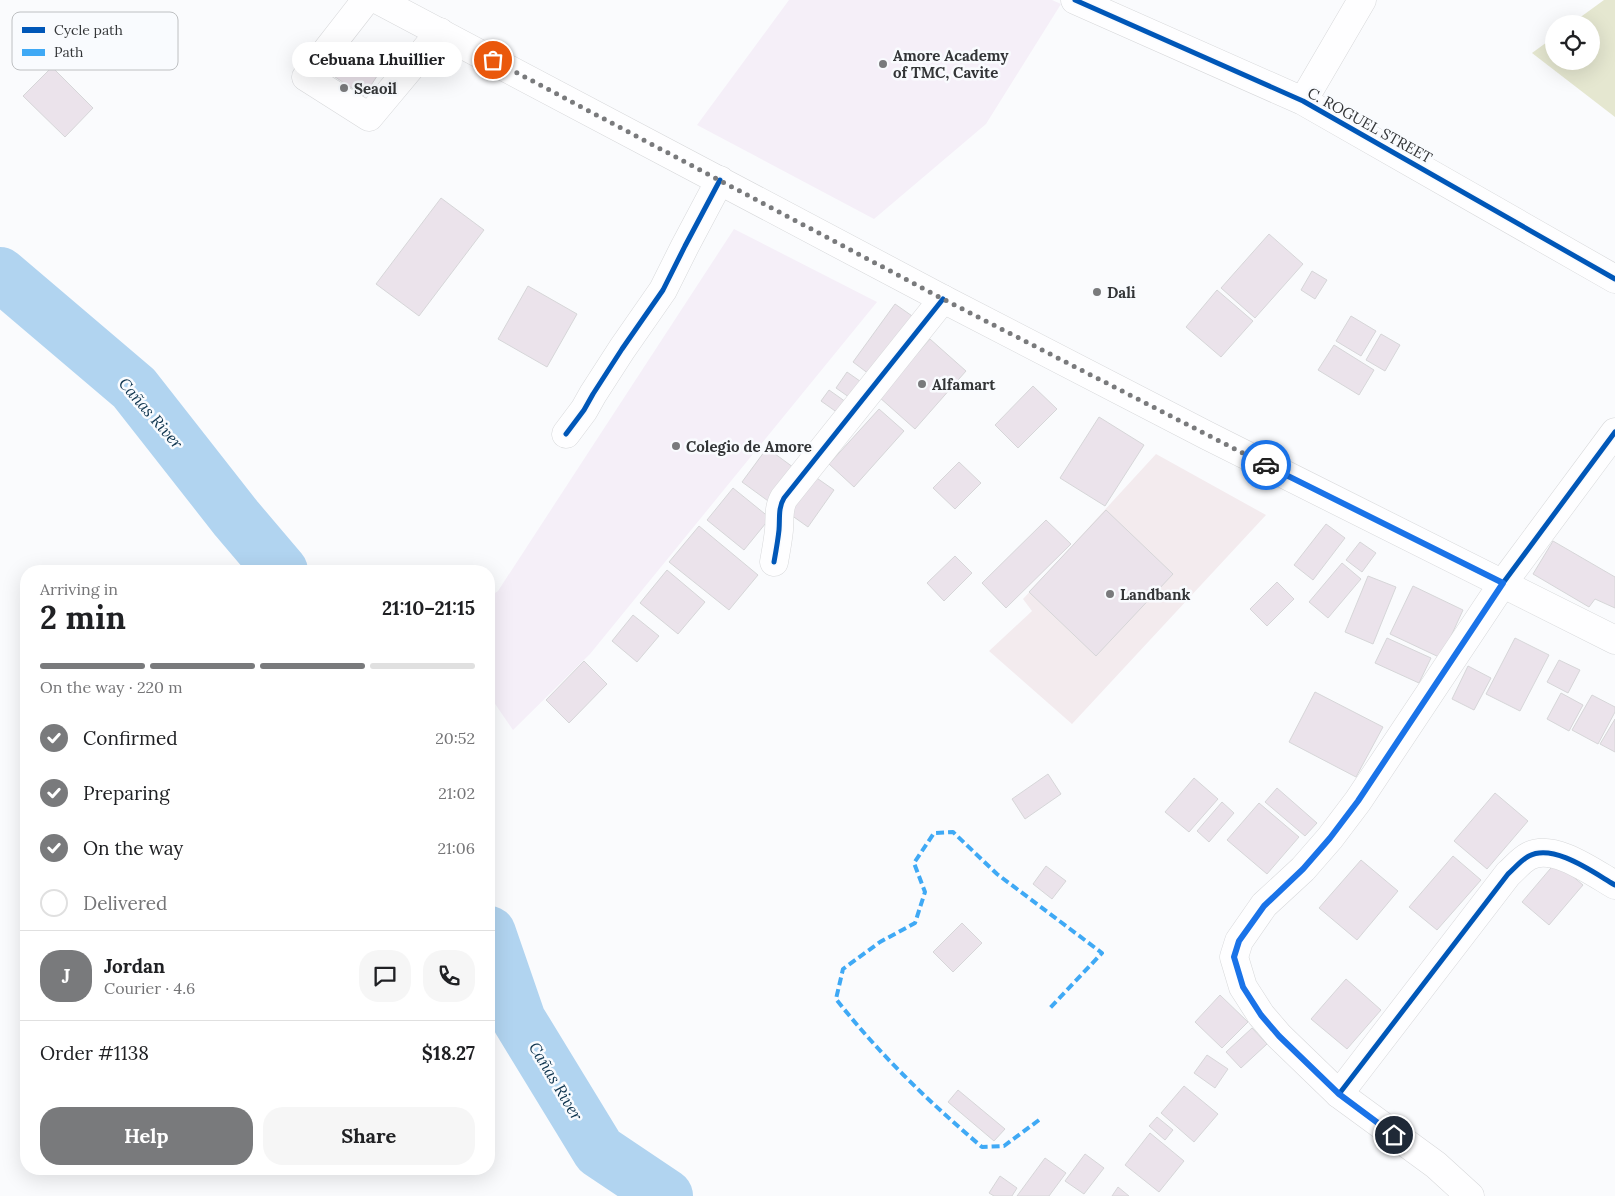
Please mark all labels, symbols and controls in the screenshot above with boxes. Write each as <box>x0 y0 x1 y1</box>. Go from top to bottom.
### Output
legend <box>12 12 178 70</box>
map controls <box>1545 15 1600 70</box>
button: locate <box>1545 15 1600 70</box>
text: Cycle path <box>54 21 123 39</box>
pin <box>472 39 514 81</box>
callout: Cebuana Lhuillier <box>293 42 463 78</box>
text: Path <box>54 43 83 61</box>
icon: bag <box>479 46 507 74</box>
place label: Amore Academy of TMC, Cavite <box>893 46 1009 82</box>
text: Cebuana Lhuillier <box>309 49 445 69</box>
marker: Amore Academy of TMC, Cavite <box>877 58 889 70</box>
place label: Seaoil <box>354 79 397 98</box>
marker: Seaoil <box>338 82 350 94</box>
street label: C. ROGUEL STREET <box>1304 83 1436 167</box>
place label: Dali <box>1107 283 1136 302</box>
marker: Dali <box>1091 286 1103 298</box>
water label: Cañas River <box>115 373 188 453</box>
place label: Alfamart <box>932 375 996 394</box>
marker: Alfamart <box>916 378 928 390</box>
place label: Colegio de Amore <box>686 437 812 456</box>
marker: Colegio de Amore <box>670 440 682 452</box>
courier <box>1241 440 1291 490</box>
icon: car <box>1252 451 1280 479</box>
text: Arriving in <box>40 579 118 599</box>
place label: Landbank <box>1120 585 1190 604</box>
marker: Landbank <box>1104 588 1116 600</box>
text: 21:10–21:15 <box>382 596 475 620</box>
text: 2 min <box>40 597 126 638</box>
text: On the way · 220 m <box>40 677 183 697</box>
icon: check <box>40 724 68 752</box>
text: Confirmed <box>83 726 178 750</box>
text: 20:52 <box>435 728 475 748</box>
icon: check <box>40 779 68 807</box>
text: Preparing <box>83 781 170 805</box>
text: 21:02 <box>438 783 475 803</box>
icon: check <box>40 834 68 862</box>
text: On the way <box>83 836 183 860</box>
text: 21:06 <box>437 838 475 858</box>
text: Delivered <box>83 891 167 915</box>
button: chat <box>359 950 411 1002</box>
button: phone <box>423 950 475 1002</box>
text: Jordan <box>104 954 165 978</box>
text: J <box>62 964 70 988</box>
text: Courier · 4.6 <box>104 978 195 998</box>
water label: Cañas River <box>525 1038 588 1124</box>
text: Order #1138 <box>40 1041 149 1065</box>
text: $18.27 <box>422 1041 475 1065</box>
button: Help <box>40 1107 253 1165</box>
button: Share <box>263 1107 475 1165</box>
pin <box>1373 1114 1415 1156</box>
icon: home <box>1380 1121 1408 1149</box>

